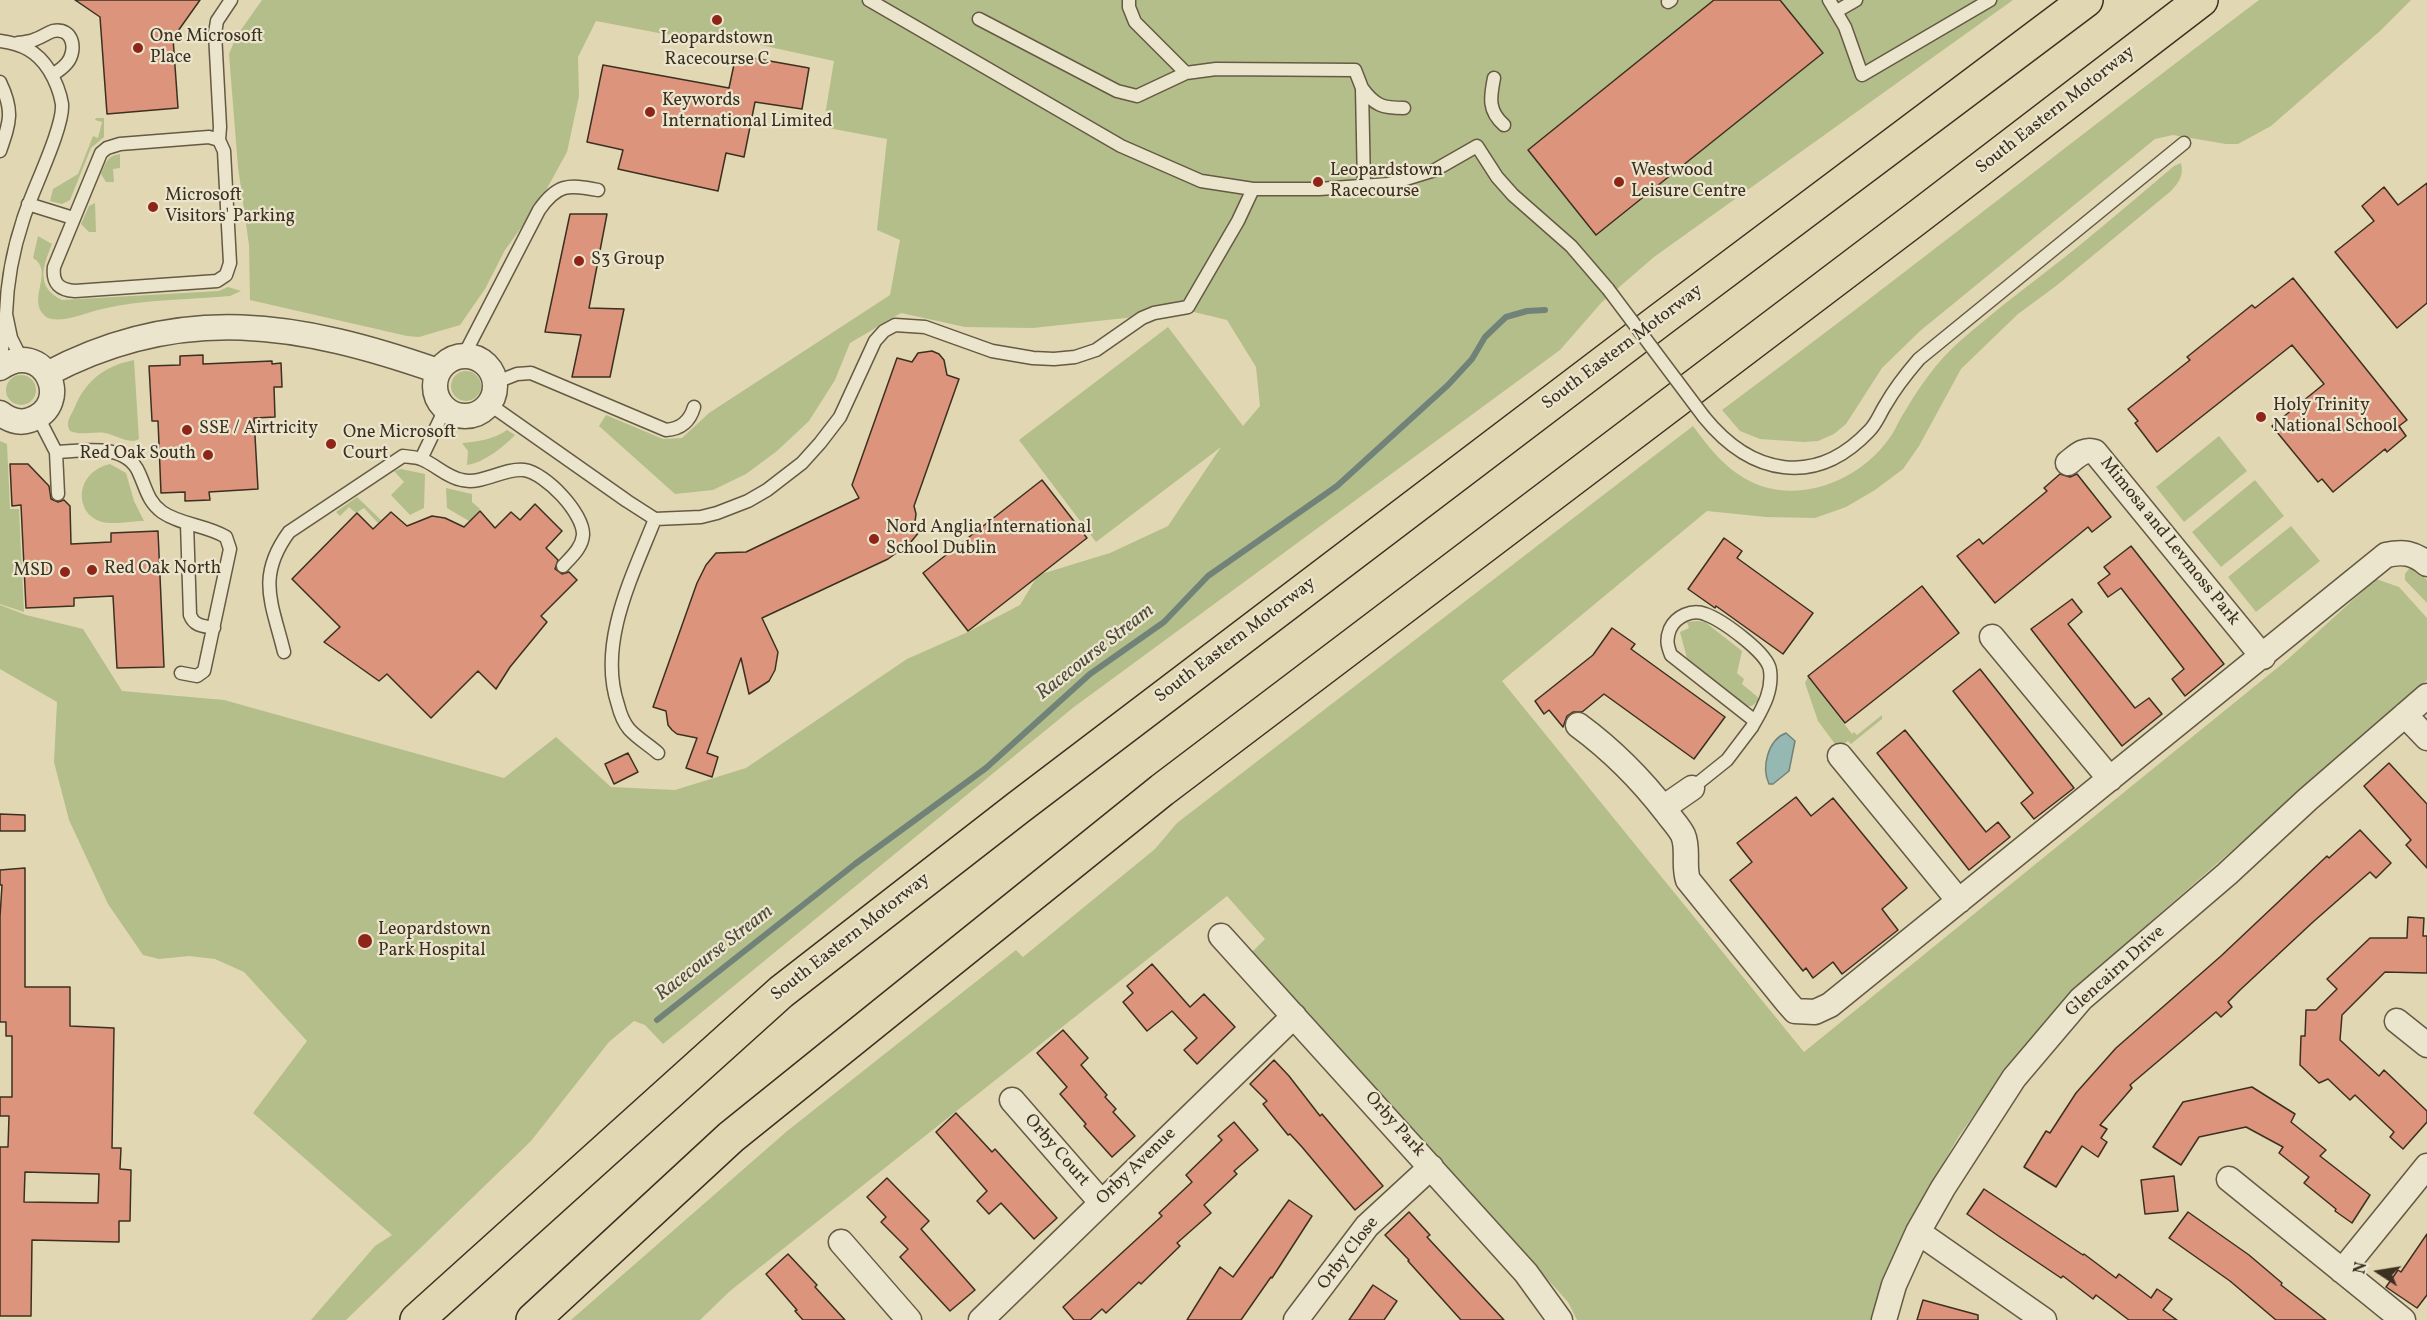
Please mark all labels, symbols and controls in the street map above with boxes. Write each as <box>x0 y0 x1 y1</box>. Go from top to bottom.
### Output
marker: Leopardstown Racecourse C <box>710 13 724 27</box>
place label: One Microsoft Place <box>150 27 263 70</box>
place label: Leopardstown Racecourse C <box>660 29 774 72</box>
marker: One Microsoft Place <box>131 41 145 55</box>
street label: South Eastern Motorway <box>1972 42 2140 180</box>
place label: Keywords International Limited <box>662 91 832 134</box>
marker: Keywords International Limited <box>643 105 657 119</box>
place label: Leopardstown Racecourse <box>1330 161 1443 204</box>
place label: Westwood Leisure Centre <box>1631 161 1746 204</box>
marker: Leopardstown Racecourse <box>1311 175 1325 189</box>
marker: Westwood Leisure Centre <box>1612 175 1626 189</box>
place label: Microsoft Visitors' Parking <box>165 186 295 228</box>
marker: Microsoft Visitors' Parking <box>146 200 160 214</box>
place label: S3 Group <box>591 250 665 272</box>
marker: S3 Group <box>572 254 586 268</box>
street label: South Eastern Motorway <box>1538 280 1708 416</box>
place label: Holy Trinity National School <box>2273 396 2398 438</box>
marker: Holy Trinity National School <box>2254 410 2268 424</box>
place label: SSE / Airtricity <box>199 419 318 441</box>
marker: SSE / Airtricity <box>180 423 194 437</box>
place label: One Microsoft Court <box>343 423 456 466</box>
marker: One Microsoft Court <box>324 437 338 451</box>
place label: Red Oak South <box>80 444 196 466</box>
marker: Red Oak South <box>201 448 215 462</box>
street label: Mimosa and Levmoss Park <box>2094 453 2244 631</box>
place label: Nord Anglia International School Dublin <box>886 518 1091 560</box>
marker: Nord Anglia International School Dublin <box>867 532 881 546</box>
place label: Red Oak North <box>104 559 221 581</box>
place label: MSD <box>13 561 53 583</box>
marker: Red Oak North <box>85 563 99 577</box>
marker: MSD <box>58 565 72 579</box>
street label: South Eastern Motorway <box>1151 573 1321 709</box>
water label: Racecourse Stream <box>1032 600 1160 706</box>
street label: South Eastern Motorway <box>767 869 935 1007</box>
water label: Racecourse Stream <box>651 901 779 1007</box>
place label: Leopardstown Park Hospital <box>378 920 491 962</box>
street label: Glencairn Drive <box>2062 922 2170 1022</box>
marker: Leopardstown Park Hospital <box>356 932 374 950</box>
street label: Orby Park <box>1359 1088 1429 1162</box>
street label: Orby Court <box>1019 1110 1093 1192</box>
street label: Orby Avenue <box>1093 1124 1181 1210</box>
street label: Orby Close <box>1314 1213 1384 1295</box>
north arrow <box>2349 1242 2409 1302</box>
text: N <box>2349 1260 2373 1276</box>

